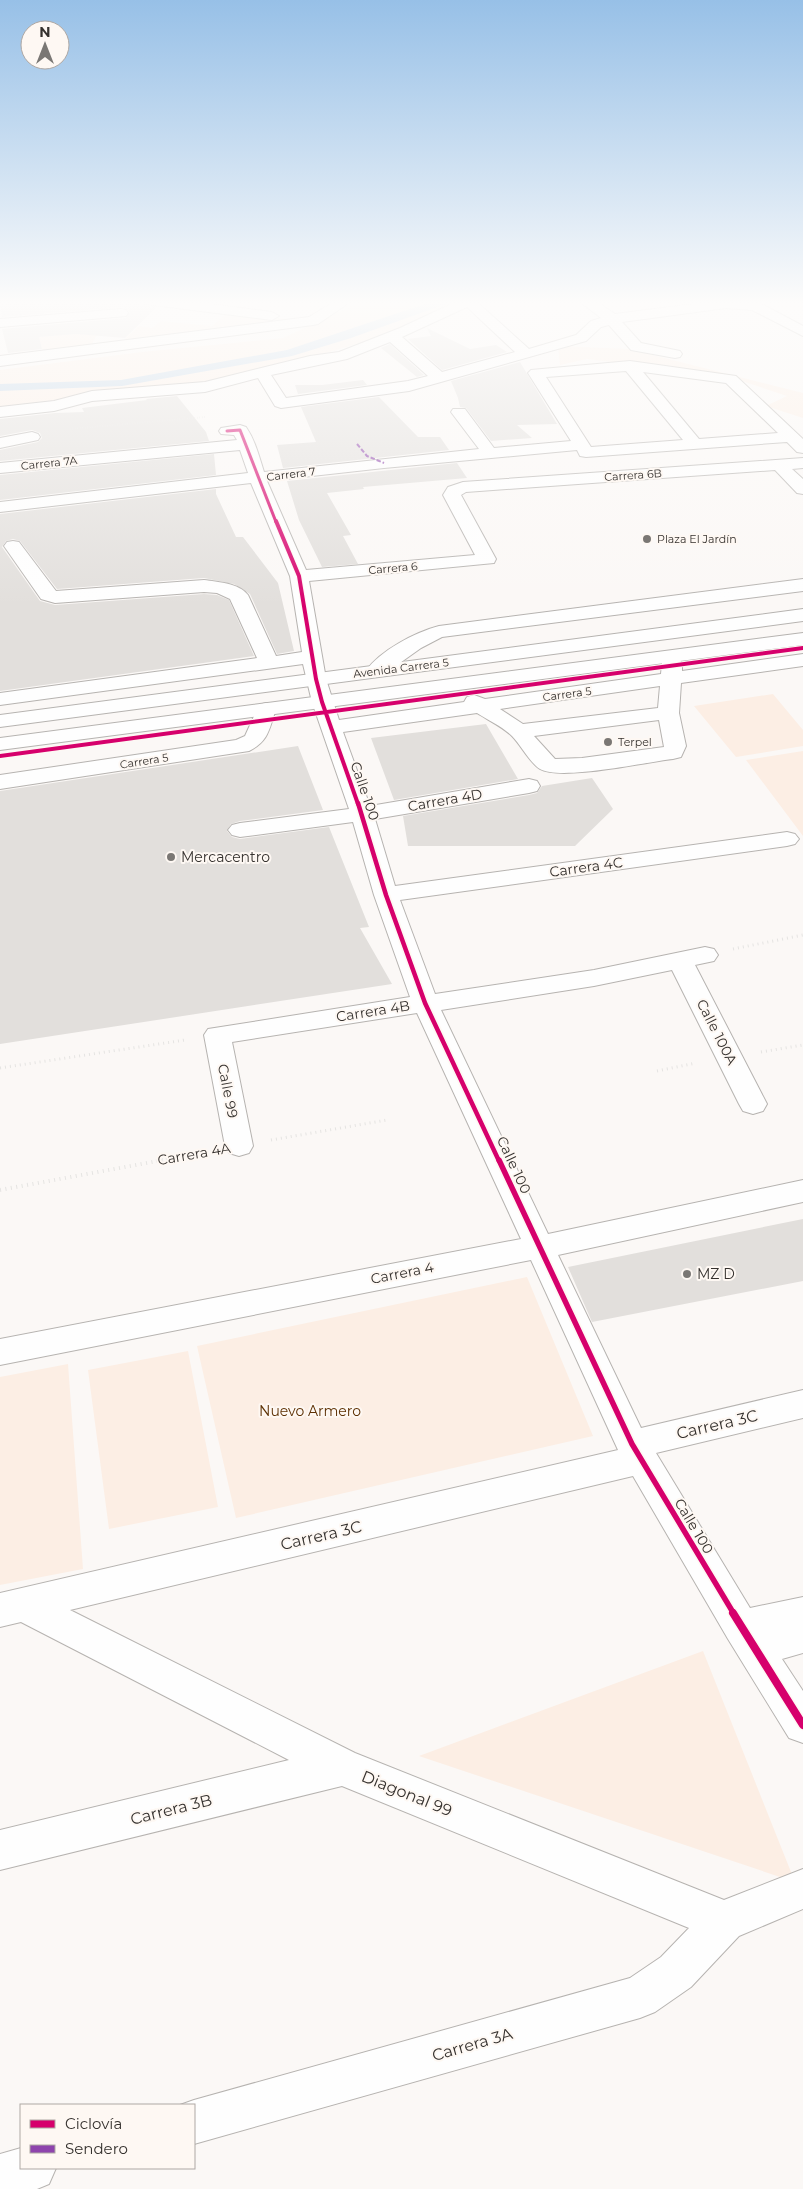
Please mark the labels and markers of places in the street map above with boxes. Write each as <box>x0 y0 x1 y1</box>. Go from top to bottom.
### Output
place label: Plaza El Jardín <box>657 532 737 546</box>
marker: Plaza El Jardín <box>641 533 653 545</box>
place label: Terpel <box>618 735 652 749</box>
marker: Terpel <box>602 736 614 748</box>
place label: Mercacentro <box>181 848 270 866</box>
marker: Mercacentro <box>165 851 177 863</box>
place label: MZ D <box>697 1265 735 1283</box>
marker: MZ D <box>681 1268 693 1280</box>

